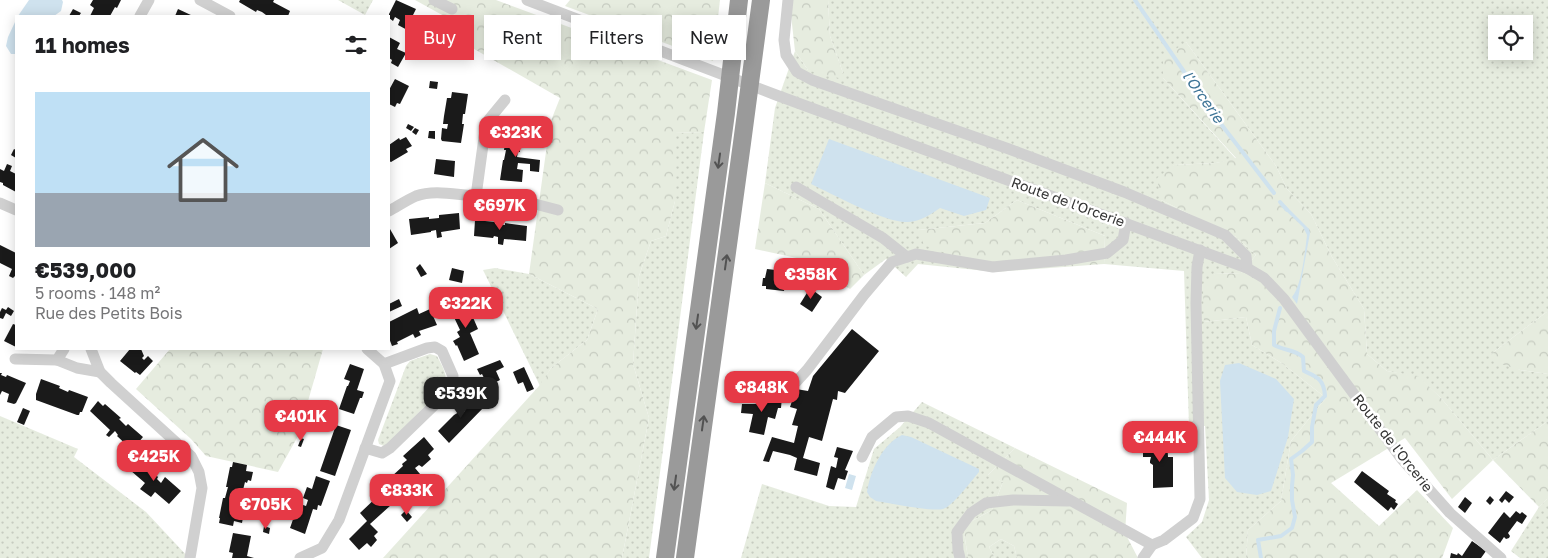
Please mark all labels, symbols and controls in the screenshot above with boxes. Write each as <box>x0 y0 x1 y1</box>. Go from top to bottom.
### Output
chip: Buy <box>405 15 474 60</box>
chip: Rent <box>484 15 561 60</box>
chip: Filters <box>571 15 662 60</box>
chip: New <box>672 15 746 60</box>
map controls <box>1488 15 1533 60</box>
button: locate <box>1488 15 1533 60</box>
icon: filters <box>342 31 370 59</box>
text: 11 homes <box>35 32 130 58</box>
water label: l'Orcerie <box>1179 67 1229 127</box>
pin: €323K <box>481 116 551 158</box>
text: €323K <box>490 122 542 142</box>
icon: home <box>158 125 248 215</box>
one-way arrow <box>714 153 724 169</box>
street label: Route de l'Orcerie <box>1009 173 1127 230</box>
pin: €697K <box>465 188 535 231</box>
text: €697K <box>474 195 526 215</box>
one-way arrow <box>721 254 731 270</box>
text: €539,000 <box>35 257 136 283</box>
pin: €358K <box>776 258 846 300</box>
text: €358K <box>785 264 837 284</box>
text: 5 rooms · 148 m² <box>35 283 160 303</box>
pin: €322K <box>431 286 501 329</box>
text: €322K <box>440 293 492 313</box>
text: Rue des Petits Bois <box>35 303 182 323</box>
one-way arrow <box>692 314 702 330</box>
pin: €848K <box>727 370 797 413</box>
pin: €539K <box>426 376 496 419</box>
text: €848K <box>735 377 789 397</box>
text: €539K <box>435 383 487 403</box>
street label: Route de l'Orcerie <box>1350 390 1437 495</box>
pin: €401K <box>266 400 336 442</box>
text: €401K <box>275 406 327 426</box>
one-way arrow <box>699 415 709 431</box>
pin: €444K <box>1125 420 1195 463</box>
text: €444K <box>1134 427 1186 447</box>
pin: €425K <box>119 440 189 482</box>
text: €425K <box>128 446 180 466</box>
pin: €833K <box>372 474 442 516</box>
one-way arrow <box>670 475 680 491</box>
text: €833K <box>381 480 433 500</box>
pin: €705K <box>231 488 301 530</box>
text: €705K <box>240 494 292 514</box>

